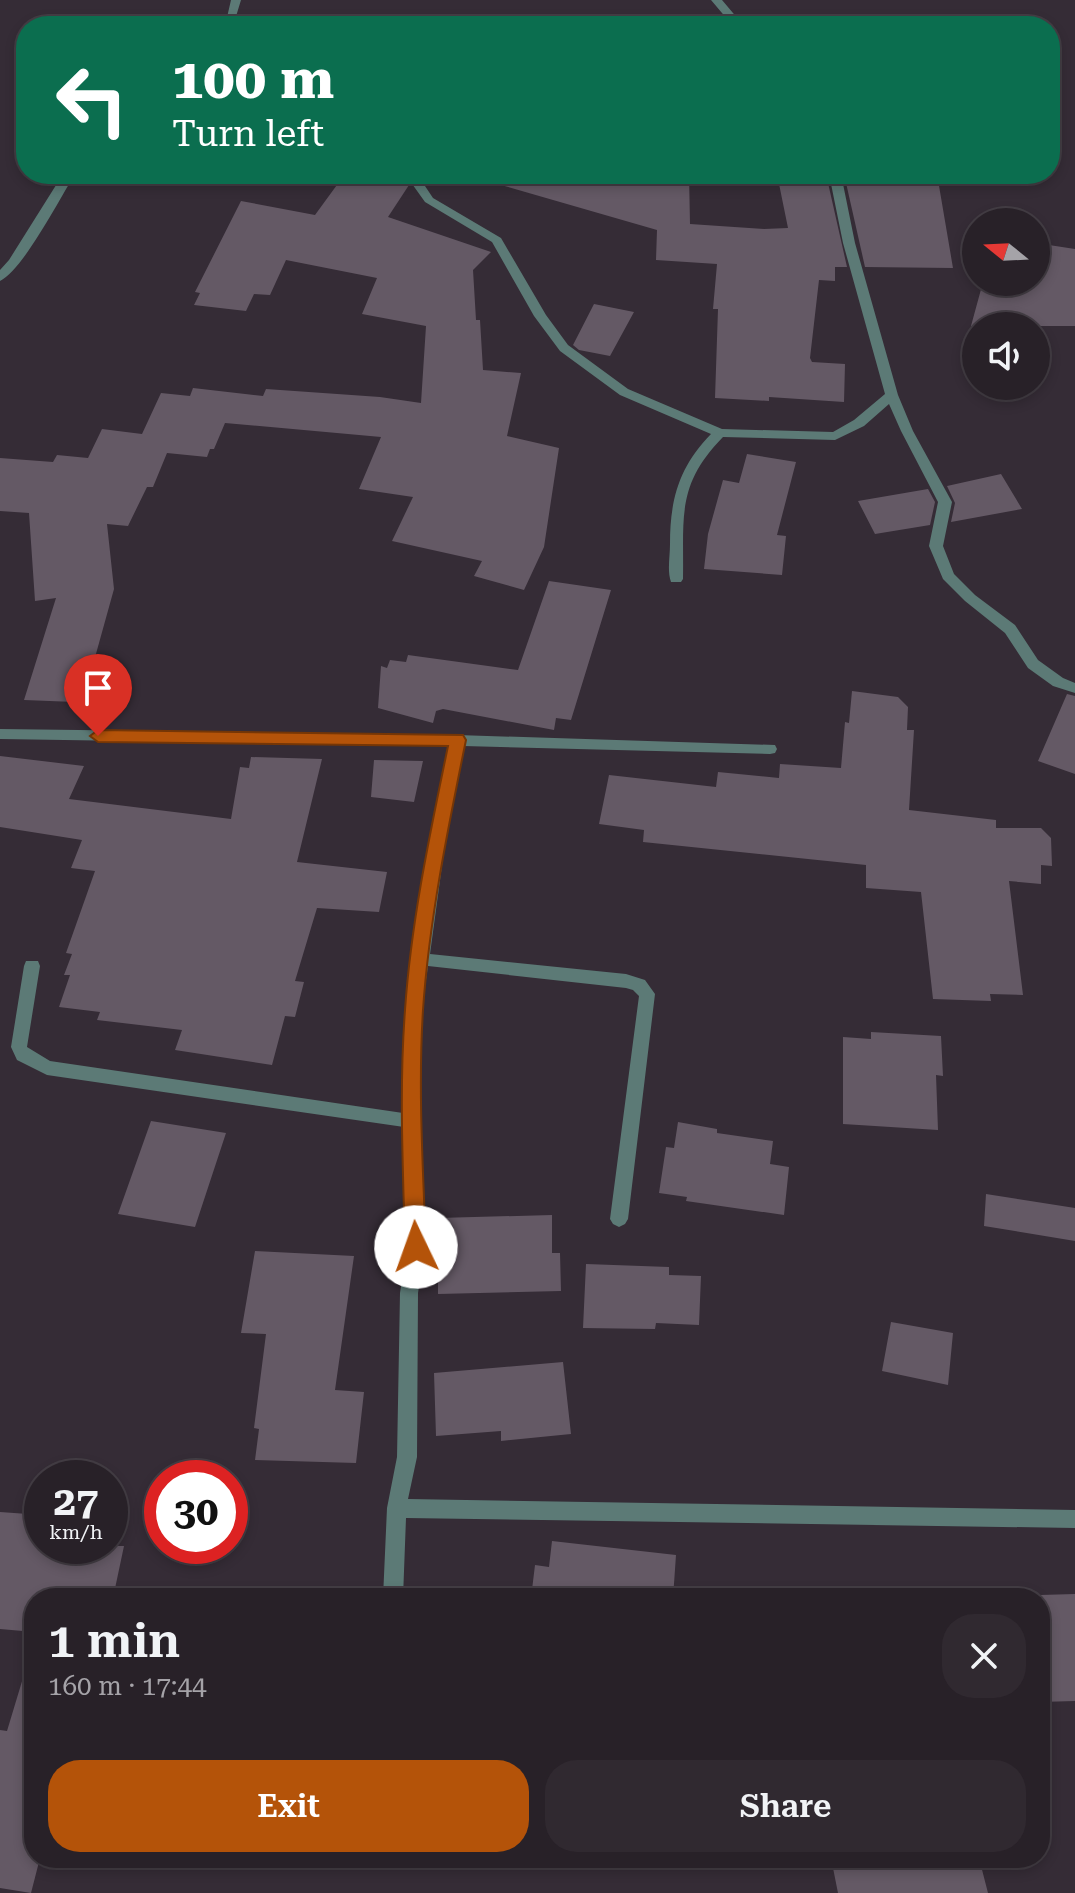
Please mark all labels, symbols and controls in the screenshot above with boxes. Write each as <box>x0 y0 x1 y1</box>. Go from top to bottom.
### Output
text: 100 m <box>172 46 334 112</box>
icon: left <box>40 48 144 152</box>
text: Turn left <box>172 113 324 155</box>
north arrow <box>962 208 1050 296</box>
map controls <box>962 208 1050 400</box>
button: sound <box>962 312 1050 400</box>
pin <box>64 654 132 736</box>
icon: arrive <box>76 666 120 710</box>
position arrow <box>374 1205 458 1289</box>
speed limit sign: 30 <box>144 1460 248 1564</box>
text: 27 <box>54 1478 98 1525</box>
text: km/h <box>49 1520 103 1544</box>
text: 1 min <box>48 1613 180 1669</box>
button: close <box>942 1614 1026 1698</box>
text: 160 m · 17:44 <box>48 1671 207 1701</box>
button: Exit <box>48 1760 529 1852</box>
button: Share <box>545 1760 1026 1852</box>

